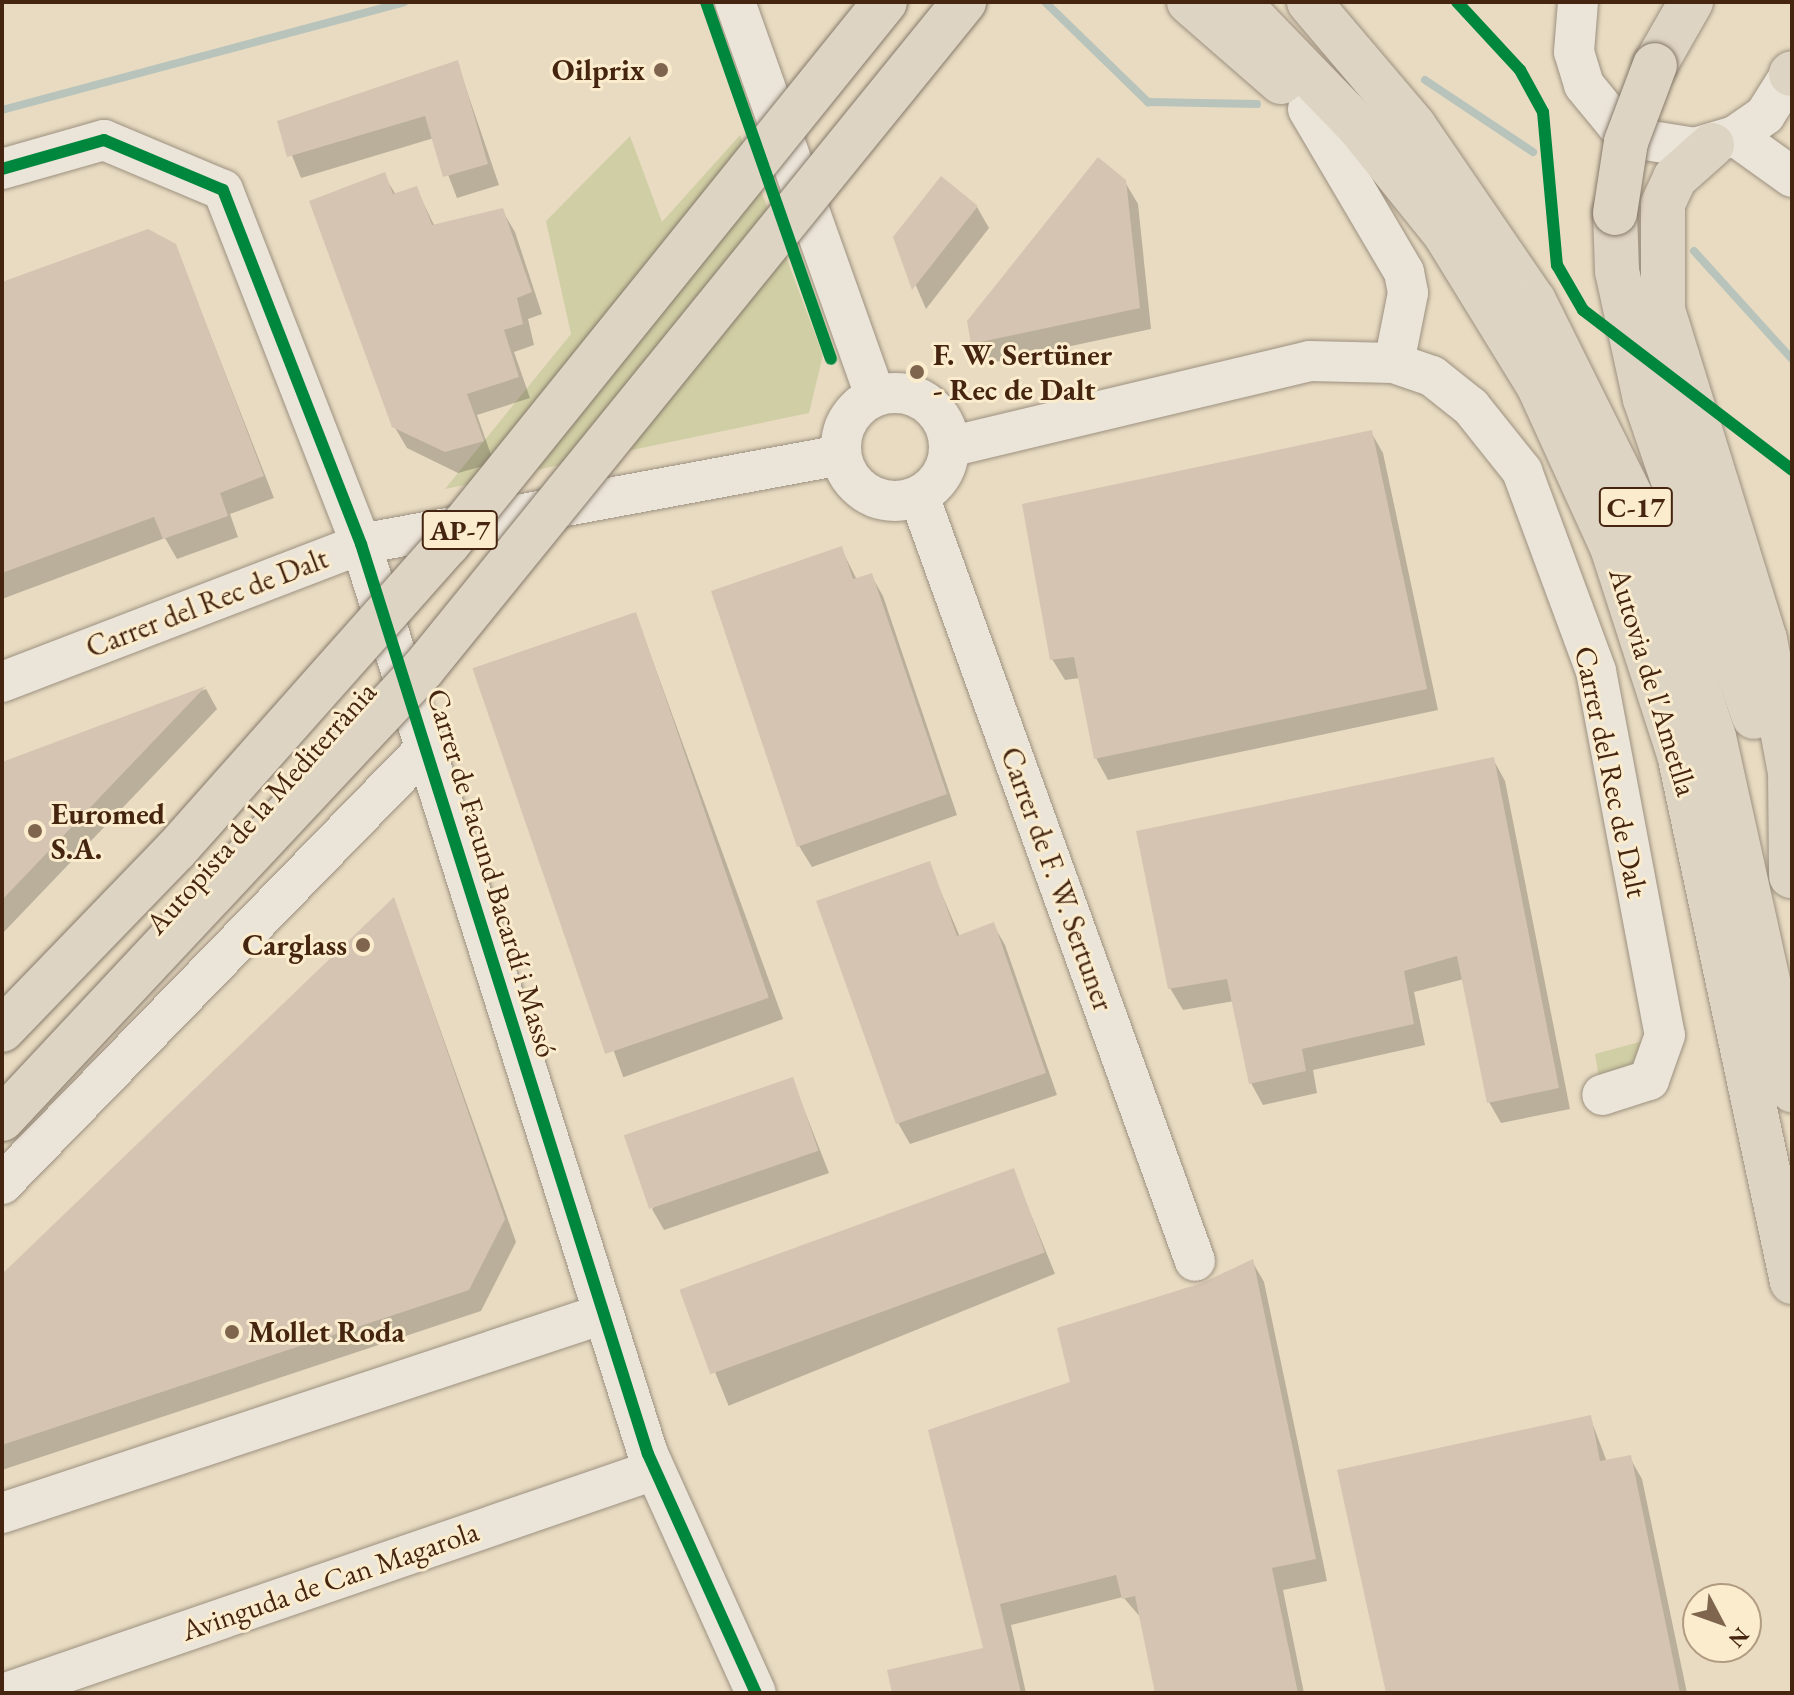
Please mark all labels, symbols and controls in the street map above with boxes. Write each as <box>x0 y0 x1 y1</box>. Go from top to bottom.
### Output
place label: Oilprix <box>552 52 645 88</box>
marker: Oilprix <box>652 61 670 79</box>
place label: F. W. Sertüner - Rec de Dalt <box>933 337 1112 408</box>
marker: F. W. Sertüner - Rec de Dalt <box>908 363 926 381</box>
road number: C-17 <box>1598 483 1674 531</box>
road number: AP-7 <box>420 506 500 554</box>
street label: Carrer del Rec de Dalt <box>81 540 333 666</box>
street label: Autovia de l'Ametlla <box>1601 564 1705 800</box>
street label: Carrer del Rec de Dalt <box>1567 643 1655 901</box>
street label: Autopista de la Mediterrània <box>138 674 384 942</box>
street label: Carrer de Facund Bacardí i Massó <box>419 684 565 1062</box>
street label: Carrer de F. W. Sertuner <box>993 742 1121 1016</box>
place label: Euromed S.A. <box>51 796 165 866</box>
marker: Euromed S.A. <box>26 822 44 840</box>
place label: Carglass <box>242 927 347 963</box>
marker: Carglass <box>354 936 372 954</box>
place label: Mollet Roda <box>248 1314 405 1350</box>
marker: Mollet Roda <box>223 1323 241 1341</box>
street label: Avinguda de Can Magarola <box>177 1513 483 1649</box>
north arrow <box>1682 1583 1762 1663</box>
text: N <box>1722 1622 1756 1654</box>

